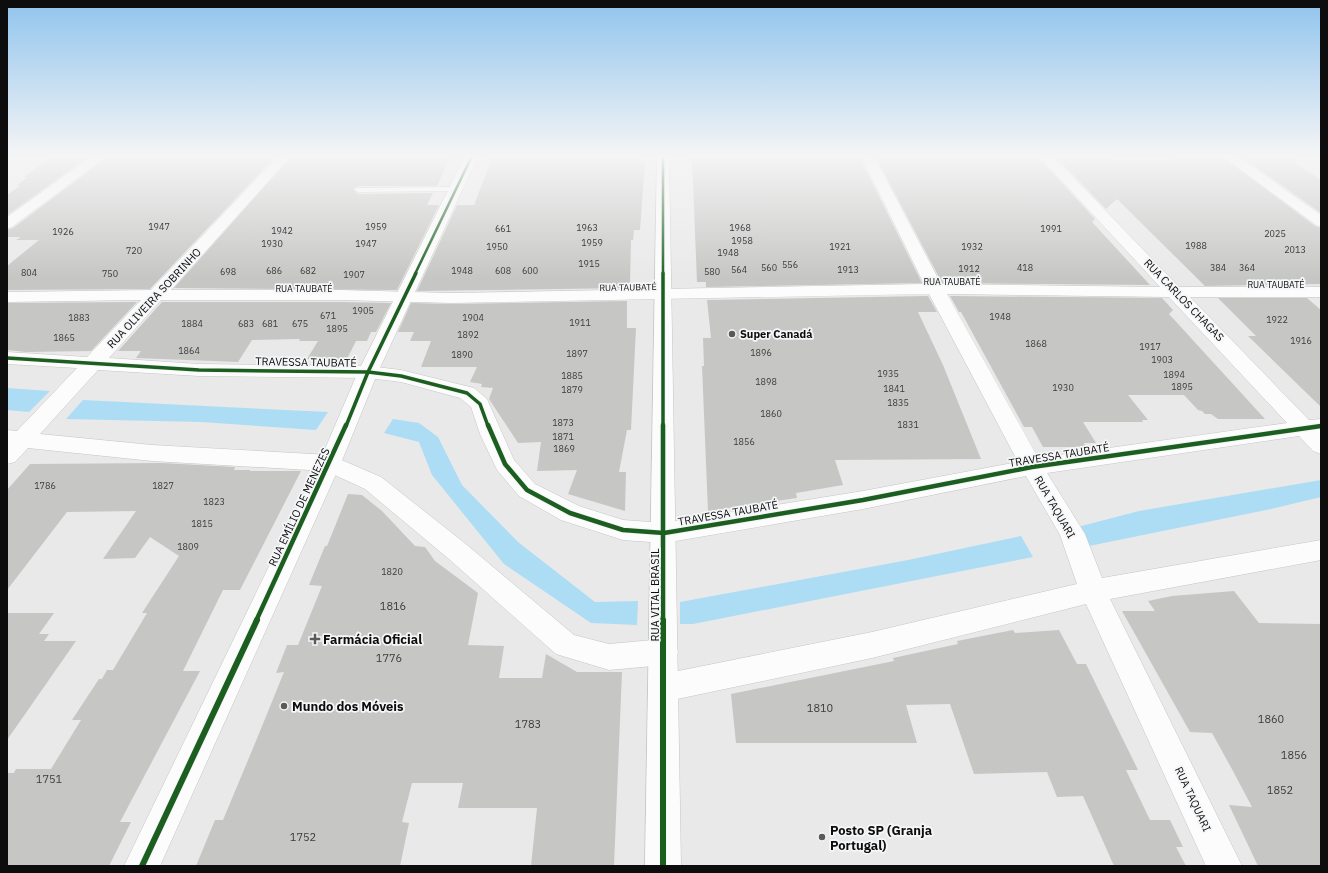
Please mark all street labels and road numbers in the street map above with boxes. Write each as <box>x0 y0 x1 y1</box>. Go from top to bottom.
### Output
street label: RUA OLIVEIRA SOBRINHO <box>104 245 204 351</box>
street label: RUA CARLOS CHAGAS <box>1141 256 1227 344</box>
street label: RUA TAUBATÉ <box>923 275 981 287</box>
street label: RUA TAUBATÉ <box>1247 278 1305 290</box>
street label: RUA TAUBATÉ <box>599 280 657 293</box>
street label: RUA TAUBATÉ <box>275 282 333 294</box>
street label: TRAVESSA TAUBATÉ <box>255 354 357 370</box>
street label: TRAVESSA TAUBATÉ <box>1008 440 1110 470</box>
street label: RUA EMÍLIO DE MENEZES <box>265 446 333 568</box>
street label: RUA TAQUARI <box>1031 473 1079 541</box>
street label: TRAVESSA TAUBATÉ <box>677 497 779 529</box>
street label: RUA VITAL BRASIL <box>648 548 662 642</box>
street label: RUA TAQUARI <box>1172 764 1214 834</box>

